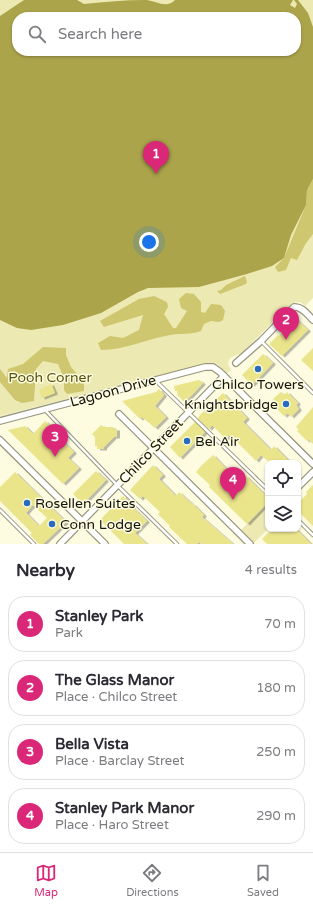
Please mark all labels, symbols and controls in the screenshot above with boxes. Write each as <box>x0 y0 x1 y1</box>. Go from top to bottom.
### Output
search box <box>12 12 301 56</box>
icon: search <box>26 23 48 45</box>
text: Search here <box>58 25 142 43</box>
pin: 1 <box>143 141 169 174</box>
your location <box>139 232 159 252</box>
pin: 2 <box>273 307 299 340</box>
marker: Chilco Towers <box>253 364 263 374</box>
park label: Pooh Corner <box>8 369 92 386</box>
street label: Lagoon Drive <box>68 371 158 411</box>
place label: Chilco Towers <box>212 376 304 393</box>
place label: Knightsbridge <box>184 396 278 413</box>
marker: Knightsbridge <box>281 399 291 409</box>
street label: Chilco Street <box>115 414 187 487</box>
pin: 3 <box>42 424 68 457</box>
place label: Bel Air <box>195 433 240 450</box>
marker: Bel Air <box>182 436 192 446</box>
map controls <box>265 460 301 532</box>
button: locate <box>265 460 301 496</box>
pin: 4 <box>220 467 246 500</box>
place label: Rosellen Suites <box>35 495 136 512</box>
button: layers <box>265 496 301 532</box>
marker: Rosellen Suites <box>22 498 32 508</box>
place label: Conn Lodge <box>60 516 141 533</box>
marker: Conn Lodge <box>47 519 57 529</box>
text: Nearby <box>16 560 75 581</box>
text: 4 results <box>245 562 297 578</box>
text: Stanley Park <box>55 607 143 625</box>
text: 1 <box>26 616 34 632</box>
text: 70 m <box>264 616 296 632</box>
text: Park <box>55 625 83 641</box>
text: The Glass Manor <box>55 671 174 689</box>
text: 2 <box>26 680 34 696</box>
text: 180 m <box>256 680 296 696</box>
text: Place · Chilco Street <box>55 689 177 705</box>
text: Bella Vista <box>55 735 129 753</box>
text: 3 <box>26 744 34 760</box>
text: 250 m <box>256 744 296 760</box>
text: Place · Barclay Street <box>55 753 185 769</box>
text: Stanley Park Manor <box>55 799 194 817</box>
text: 4 <box>26 808 34 824</box>
text: 290 m <box>256 808 296 824</box>
text: Place · Haro Street <box>55 817 169 833</box>
tab: Map <box>34 862 58 899</box>
tab: Directions <box>126 862 179 899</box>
tab: Saved <box>247 862 279 899</box>

